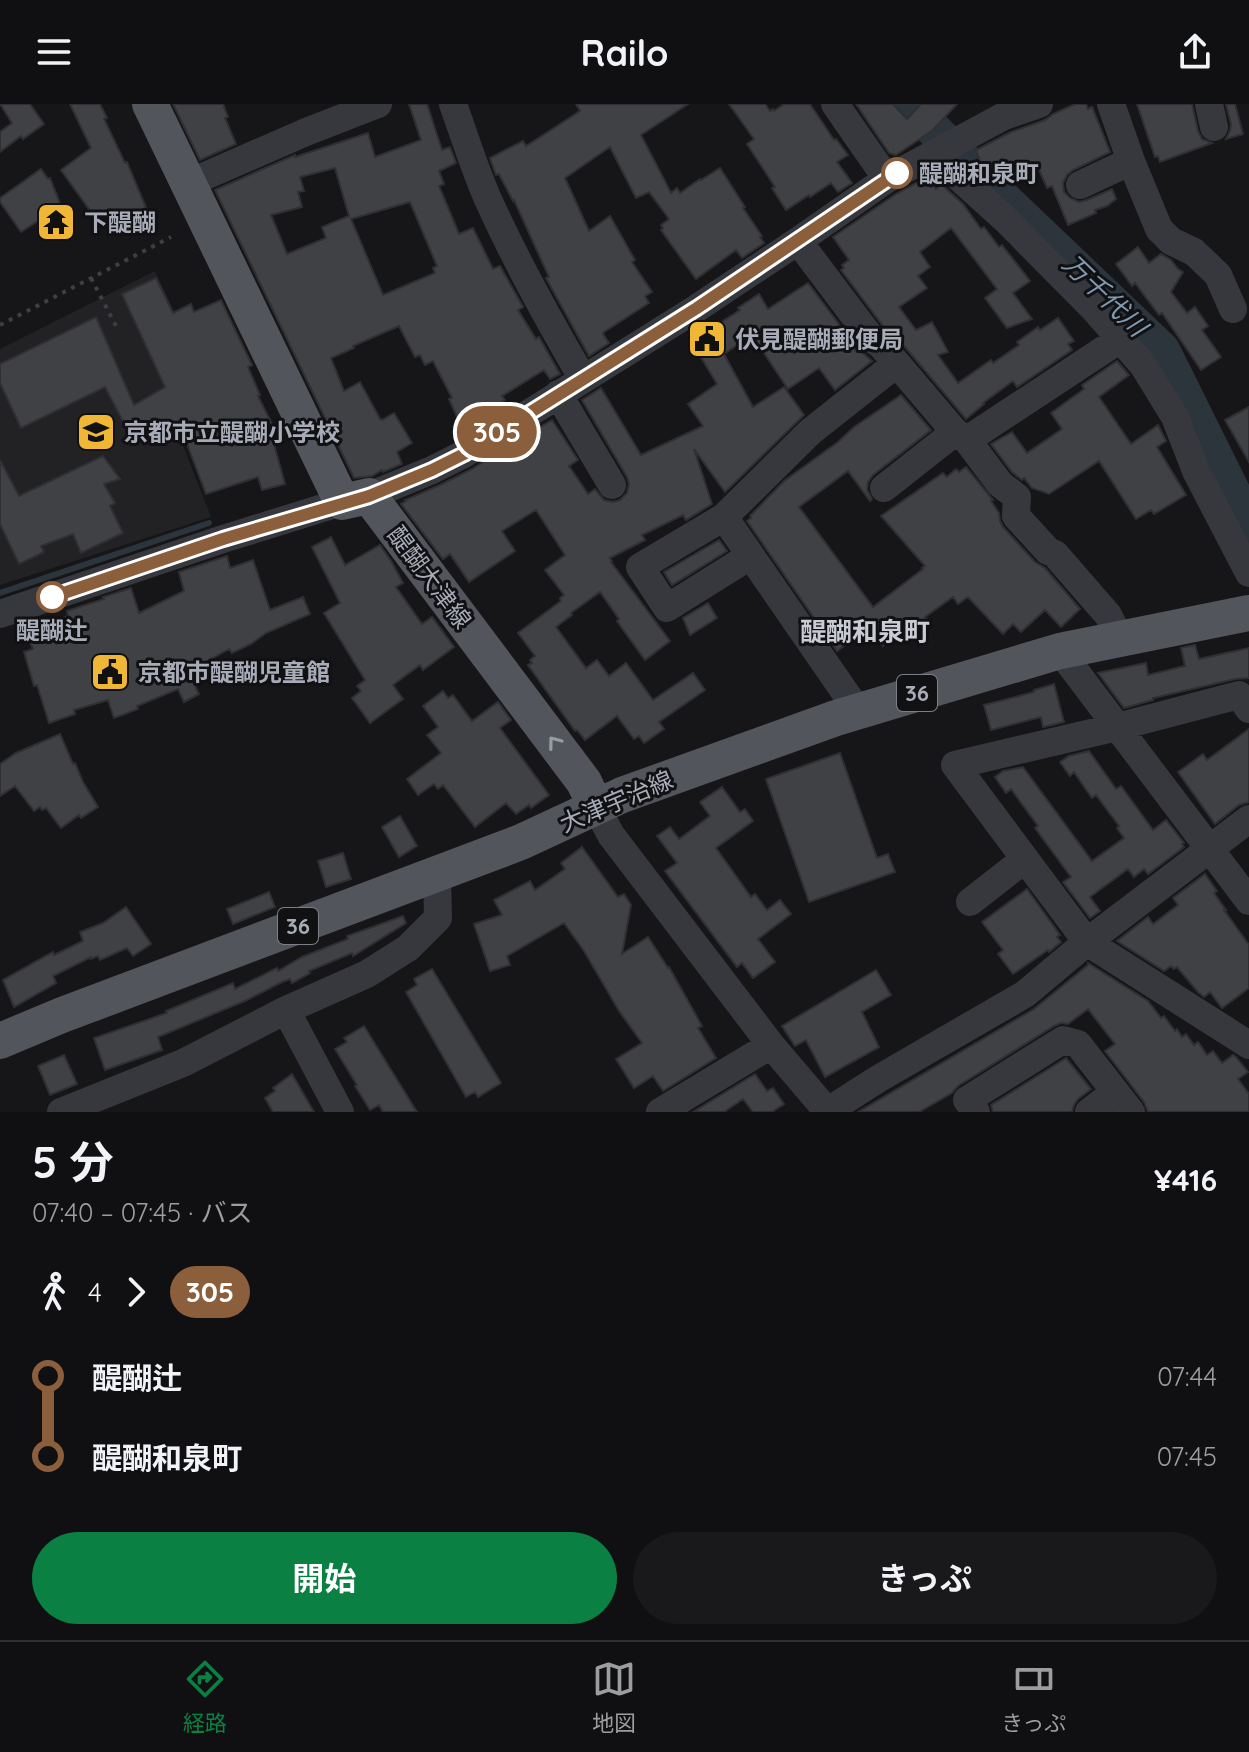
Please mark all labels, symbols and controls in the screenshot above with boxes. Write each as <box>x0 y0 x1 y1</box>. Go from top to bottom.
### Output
icon: menu <box>32 30 76 74</box>
text: Railo <box>581 30 668 75</box>
icon: share <box>1173 30 1217 74</box>
marker: 醍醐和泉町 <box>882 158 912 188</box>
place label: 醍醐和泉町 <box>919 158 1039 188</box>
temple icon: 下醍醐 <box>35 201 77 243</box>
place label: 下醍醐 <box>84 207 156 237</box>
water label: 万千代川 <box>1056 247 1156 345</box>
public building icon: 伏見醍醐郵便局 <box>686 318 728 360</box>
place label: 伏見醍醐郵便局 <box>735 324 903 354</box>
line badge: 305 <box>451 406 543 458</box>
school or university icon: 京都市立醍醐小学校 <box>75 411 117 453</box>
text: 305 <box>473 414 521 449</box>
place label: 京都市立醍醐小学校 <box>124 417 340 447</box>
street label: 醍醐大津線 <box>382 520 478 634</box>
marker: 醍醐辻 <box>37 582 67 612</box>
place label: 醍醐辻 <box>16 615 88 645</box>
district label: 醍醐和泉町 <box>800 615 930 648</box>
public building icon: 京都市醍醐児童館 <box>89 651 131 693</box>
place label: 京都市醍醐児童館 <box>138 657 330 687</box>
road number: 36 <box>897 675 937 711</box>
one-way arrow <box>549 736 563 751</box>
street label: 大津宇治線 <box>555 764 677 838</box>
road number: 36 <box>278 908 318 944</box>
text: 5 分 <box>32 1134 114 1189</box>
text: ¥416 <box>1154 1161 1217 1199</box>
text: 07:40 – 07:45 · バス <box>32 1196 252 1229</box>
icon: walk <box>32 1270 76 1314</box>
icon: forward <box>114 1270 158 1314</box>
text: 305 <box>186 1274 234 1309</box>
text: 4 <box>88 1276 102 1309</box>
text: 醍醐辻 <box>92 1359 182 1397</box>
text: 07:44 <box>1157 1360 1217 1393</box>
text: 醍醐和泉町 <box>92 1439 242 1477</box>
text: 07:45 <box>1157 1440 1217 1473</box>
button: 開始 <box>32 1532 617 1624</box>
button: きっぷ <box>633 1532 1217 1624</box>
tab: 経路 <box>183 1657 227 1737</box>
tab: 地図 <box>592 1657 636 1737</box>
tab: きっぷ <box>1001 1657 1066 1737</box>

